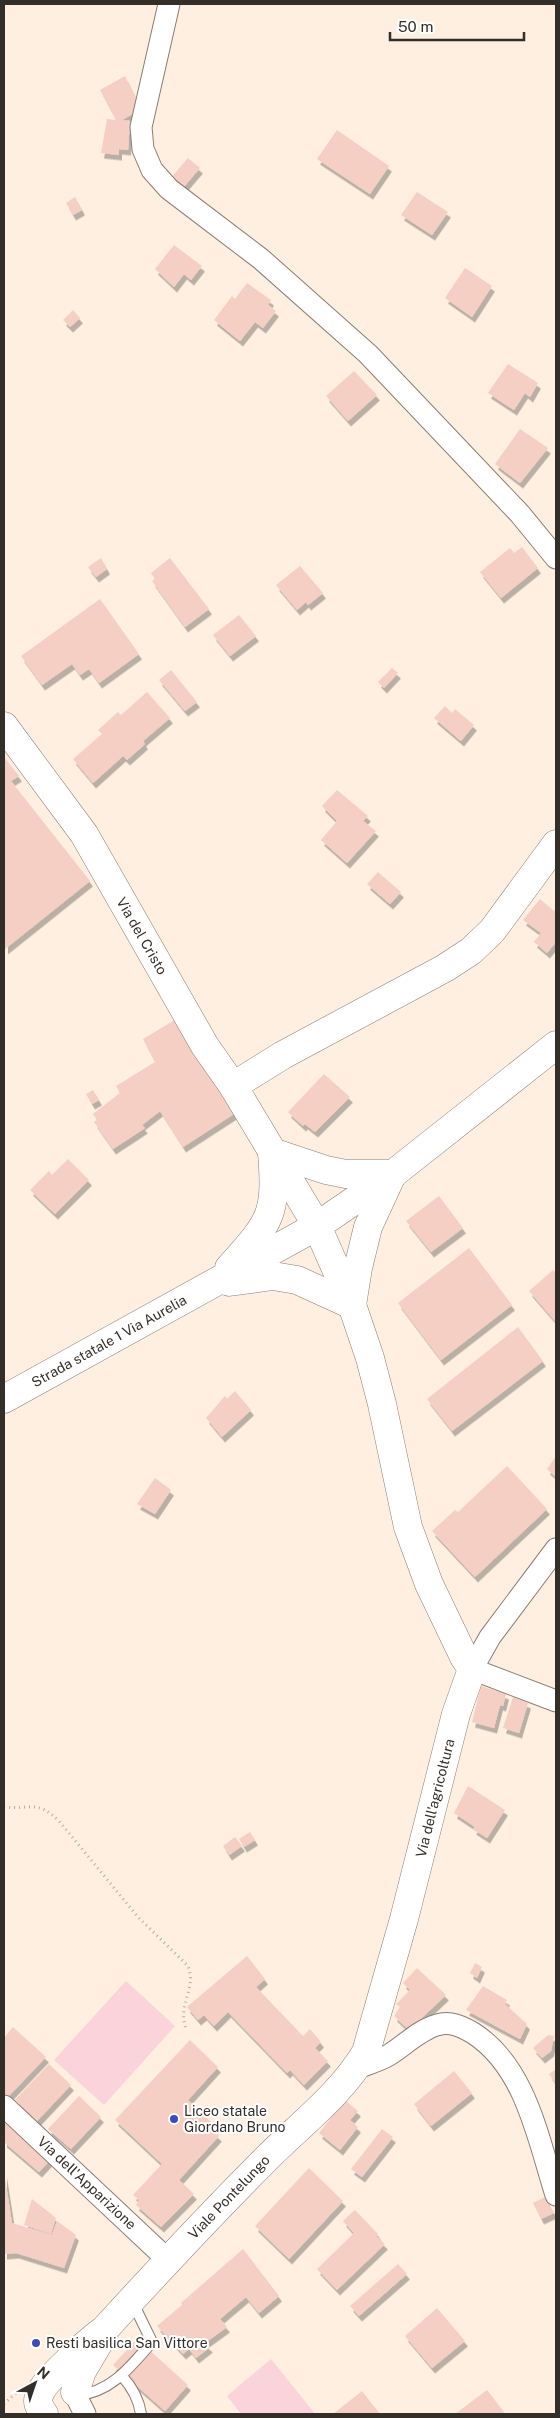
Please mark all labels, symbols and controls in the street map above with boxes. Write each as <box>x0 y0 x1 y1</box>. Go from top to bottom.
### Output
scale bar <box>390 10 524 42</box>
text: 50 m <box>398 18 433 35</box>
street label: Via del Cristo <box>113 895 171 977</box>
street label: Strada statale 1 Via Aurelia <box>29 1292 189 1390</box>
street label: Via dell'agricoltura <box>413 1737 457 1859</box>
place label: Liceo statale Giordano Bruno <box>184 2103 286 2135</box>
marker: Liceo statale Giordano Bruno <box>168 2113 180 2125</box>
street label: Via dell'Apparizione <box>35 2133 140 2233</box>
street label: Viale Pontelungo <box>185 2152 273 2242</box>
place label: Resti basilica San Vittore <box>46 2335 208 2351</box>
marker: Resti basilica San Vittore <box>30 2337 42 2349</box>
north arrow <box>10 2358 60 2408</box>
text: N <box>34 2363 53 2383</box>

